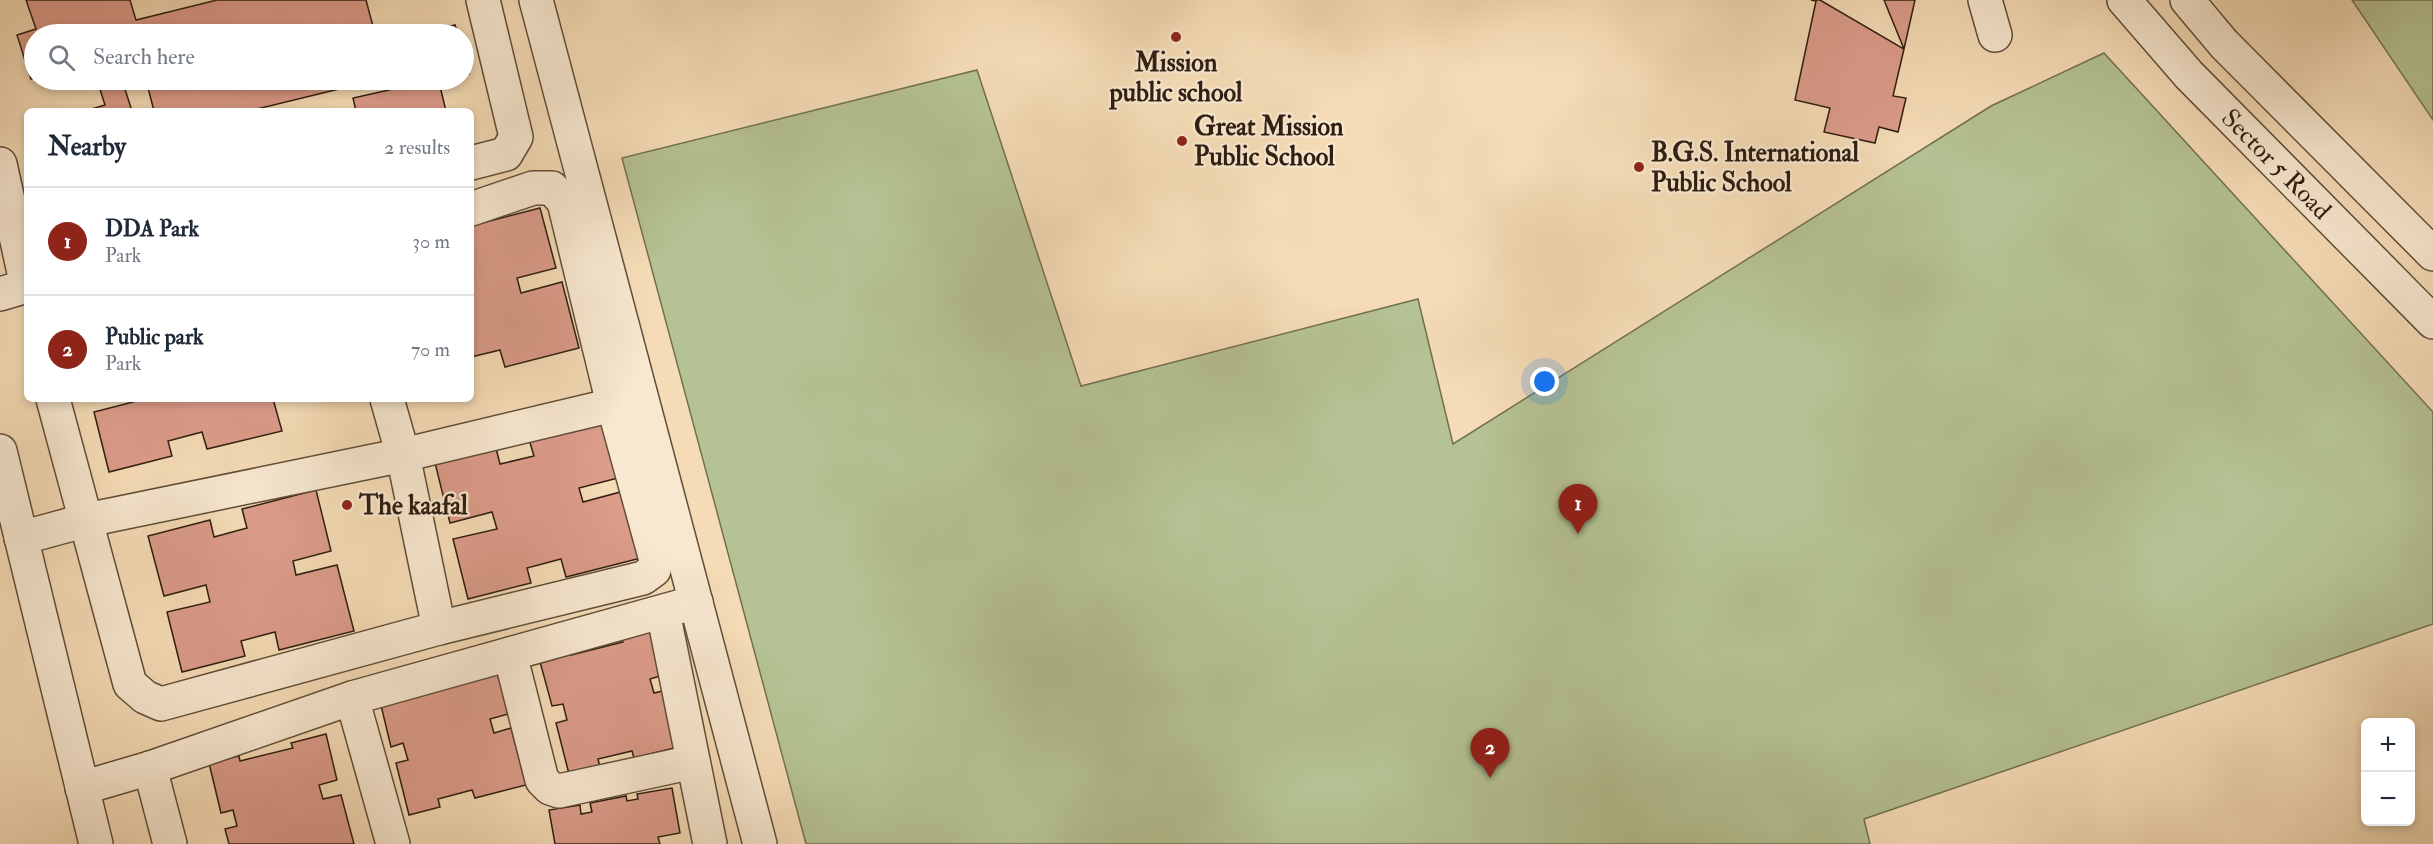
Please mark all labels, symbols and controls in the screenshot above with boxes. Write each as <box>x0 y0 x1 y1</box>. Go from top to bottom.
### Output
search box <box>24 24 474 90</box>
marker: Mission public school <box>1169 30 1183 44</box>
icon: search <box>45 41 78 74</box>
text: Search here <box>93 43 195 71</box>
place label: Mission public school <box>1108 47 1243 110</box>
street label: Sector 5 Road <box>2214 102 2338 227</box>
place label: Great Mission Public School <box>1194 111 1344 173</box>
text: Nearby <box>48 131 126 163</box>
marker: Great Mission Public School <box>1175 134 1189 148</box>
text: 2 results <box>384 135 450 160</box>
place label: B.G.S. International Public School <box>1651 137 1859 199</box>
marker: B.G.S. International Public School <box>1632 160 1646 174</box>
text: DDA Park <box>105 215 199 243</box>
text: 1 <box>64 229 71 254</box>
text: 30 m <box>412 229 450 254</box>
text: Park <box>105 243 141 268</box>
text: Public park <box>105 323 204 351</box>
text: 2 <box>62 337 73 362</box>
text: 70 m <box>411 337 450 362</box>
text: Park <box>105 351 141 376</box>
your location <box>1530 367 1559 396</box>
pin: 1 <box>1558 484 1598 534</box>
place label: The kaafal <box>358 490 468 522</box>
marker: The kaafal <box>340 498 354 512</box>
map controls <box>2361 718 2415 826</box>
button: + <box>2361 718 2415 772</box>
pin: 2 <box>1470 728 1510 778</box>
button: − <box>2361 772 2415 826</box>

